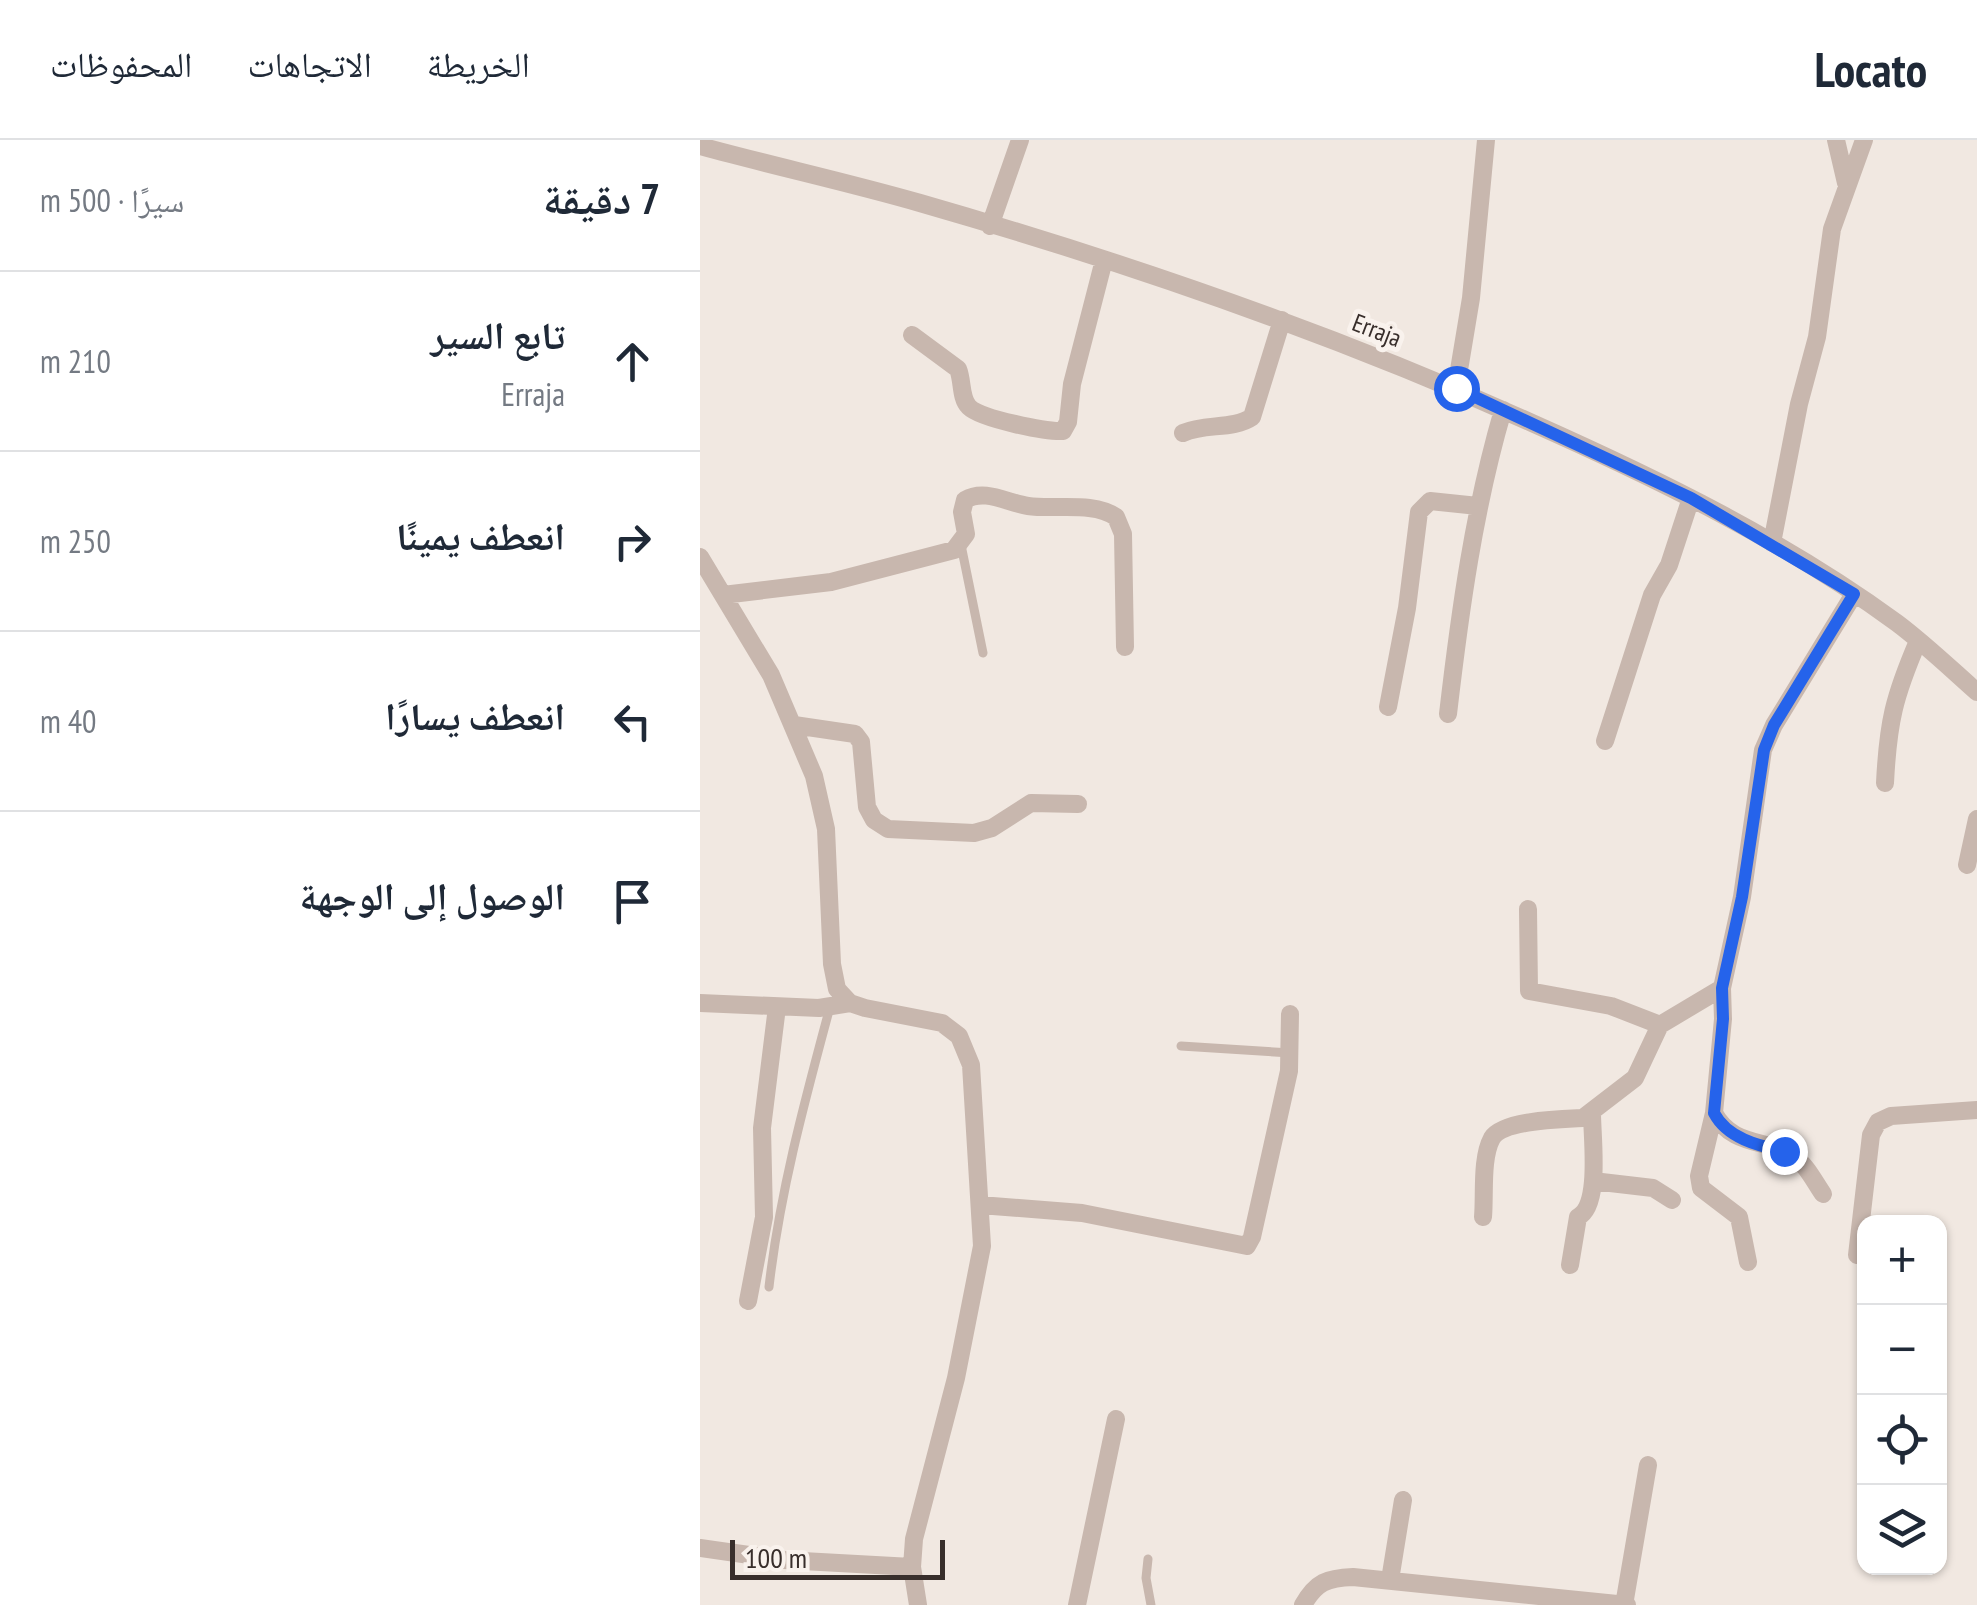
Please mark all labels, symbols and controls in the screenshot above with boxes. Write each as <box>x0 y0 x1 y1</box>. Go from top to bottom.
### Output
text: Locato <box>1815 38 1927 100</box>
text: المحفوظات <box>50 41 192 87</box>
text: الاتجاهات <box>247 41 372 87</box>
text: الخريطة <box>427 41 530 87</box>
text: 7 دقيقة <box>543 171 660 226</box>
text: سيرًا · 500 m <box>40 179 184 221</box>
street label: Erraja <box>1348 306 1406 354</box>
text: تابع السير <box>430 310 565 359</box>
icon: ahead <box>605 334 660 389</box>
text: 210 m <box>40 340 111 382</box>
route start <box>1434 366 1480 412</box>
text: Erraja <box>501 373 565 415</box>
text: انعطف يمينًا <box>396 511 565 560</box>
icon: right <box>605 514 660 569</box>
text: 250 m <box>40 520 111 562</box>
text: انعطف يسارًا <box>385 691 565 740</box>
icon: left <box>605 694 660 749</box>
text: 40 m <box>40 700 96 742</box>
text: الوصول إلى الوجهة <box>300 871 565 920</box>
icon: arrive <box>605 874 660 929</box>
route end <box>1762 1129 1808 1175</box>
map controls <box>1857 1215 1947 1575</box>
button: + <box>1857 1215 1947 1305</box>
button: − <box>1857 1305 1947 1395</box>
button: locate <box>1857 1395 1947 1485</box>
button: layers <box>1857 1485 1947 1575</box>
scale bar <box>730 1535 945 1580</box>
text: 100 m <box>745 1539 807 1576</box>

